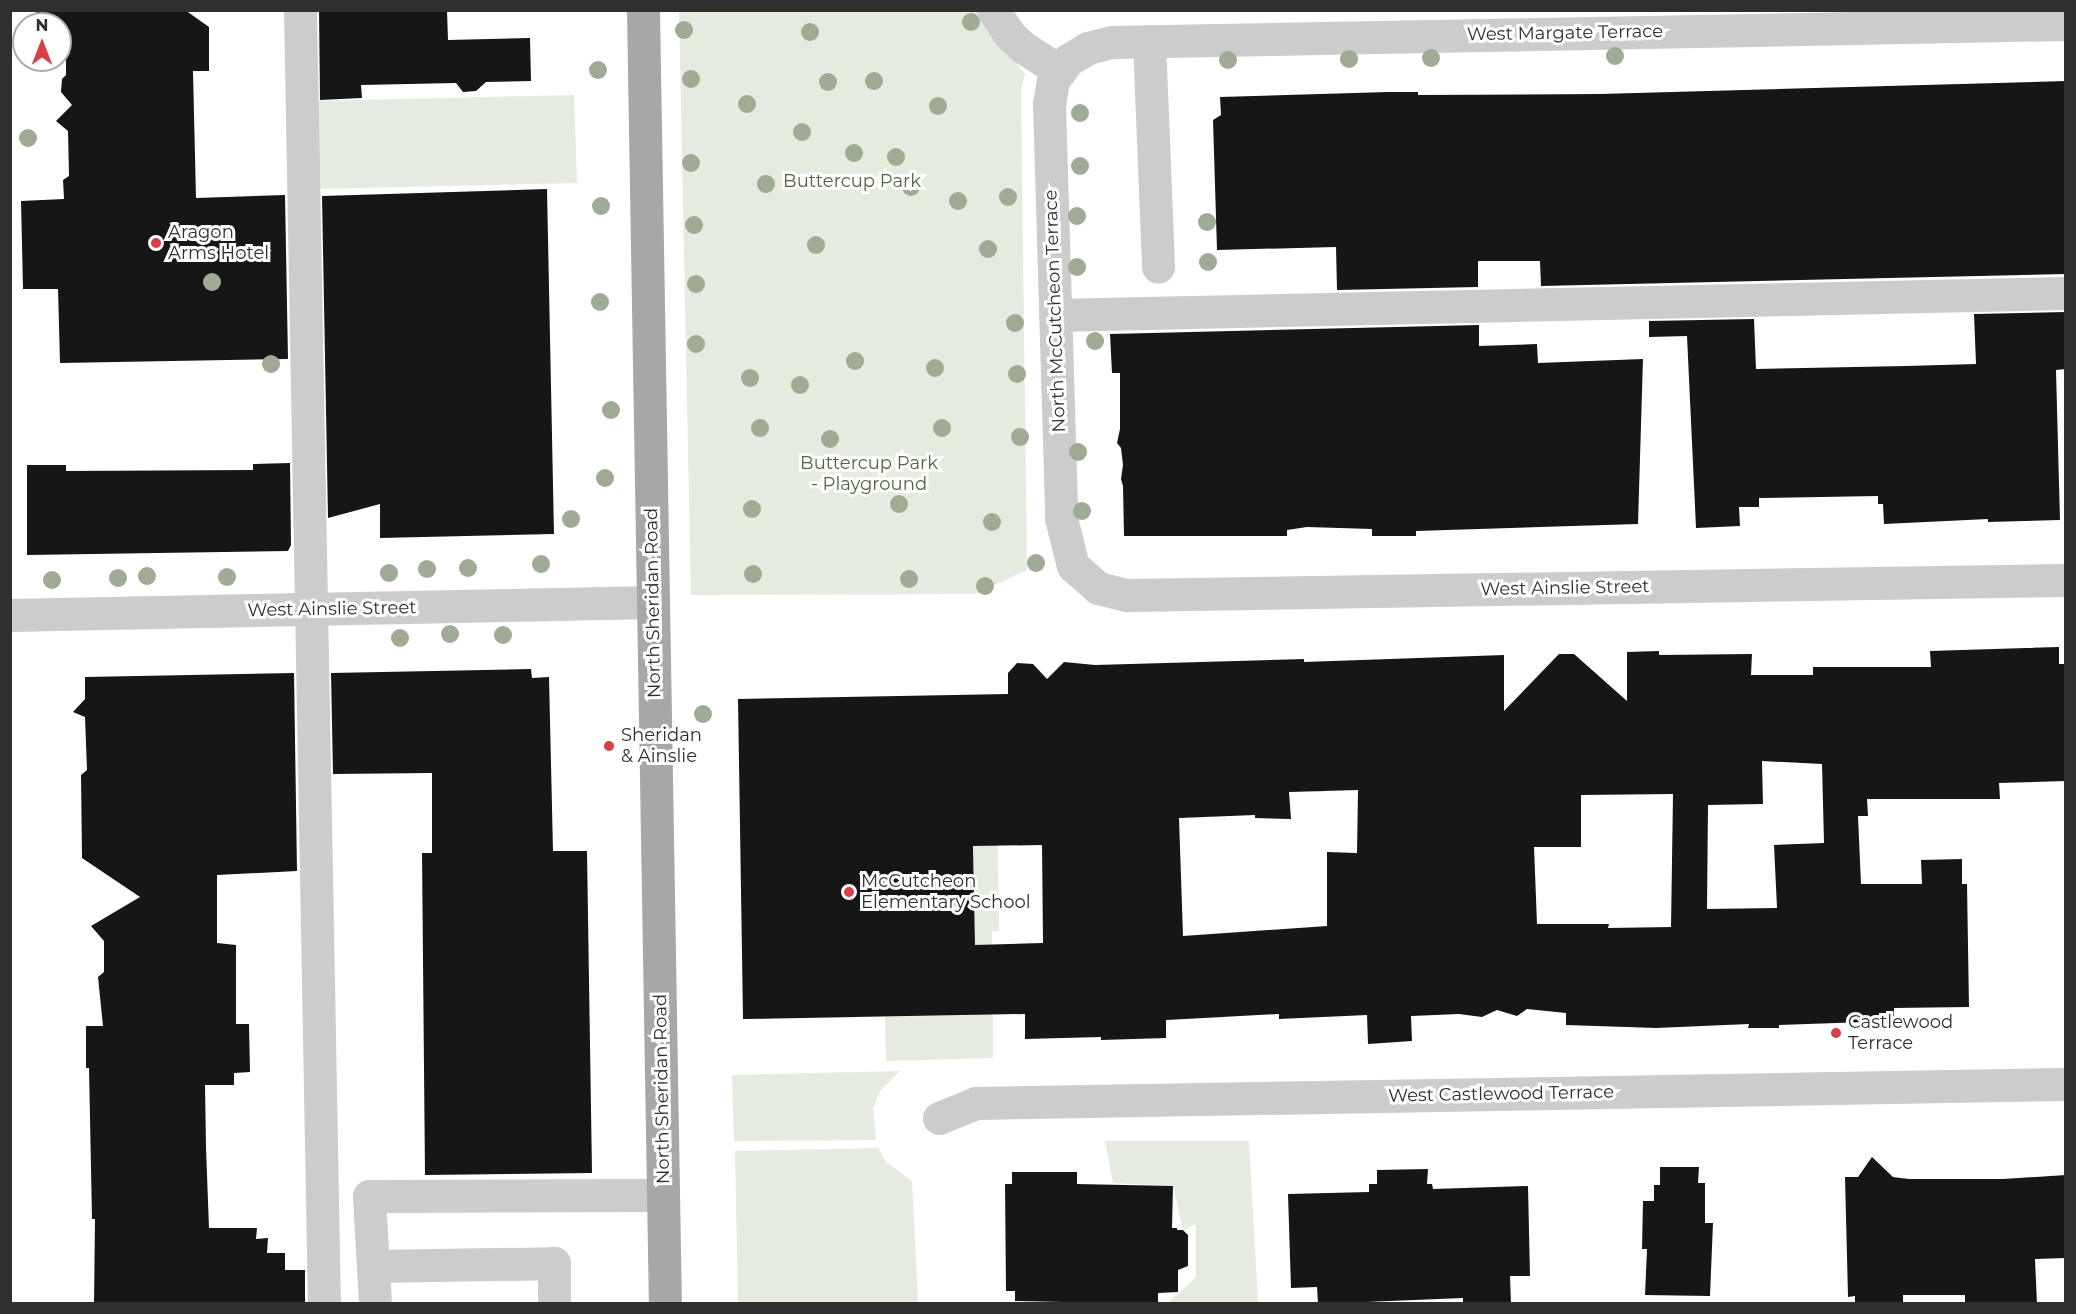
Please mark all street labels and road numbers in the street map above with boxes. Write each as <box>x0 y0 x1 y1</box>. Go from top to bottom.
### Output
street label: West Margate Terrace <box>1467 20 1663 46</box>
street label: North McCutcheon Terrace <box>1040 189 1070 433</box>
street label: North Sheridan Road <box>641 508 665 698</box>
street label: West Ainslie Street <box>1480 576 1650 600</box>
street label: West Ainslie Street <box>247 597 417 621</box>
street label: North Sheridan Road <box>650 994 674 1184</box>
street label: West Castlewood Terrace <box>1388 1081 1614 1107</box>

